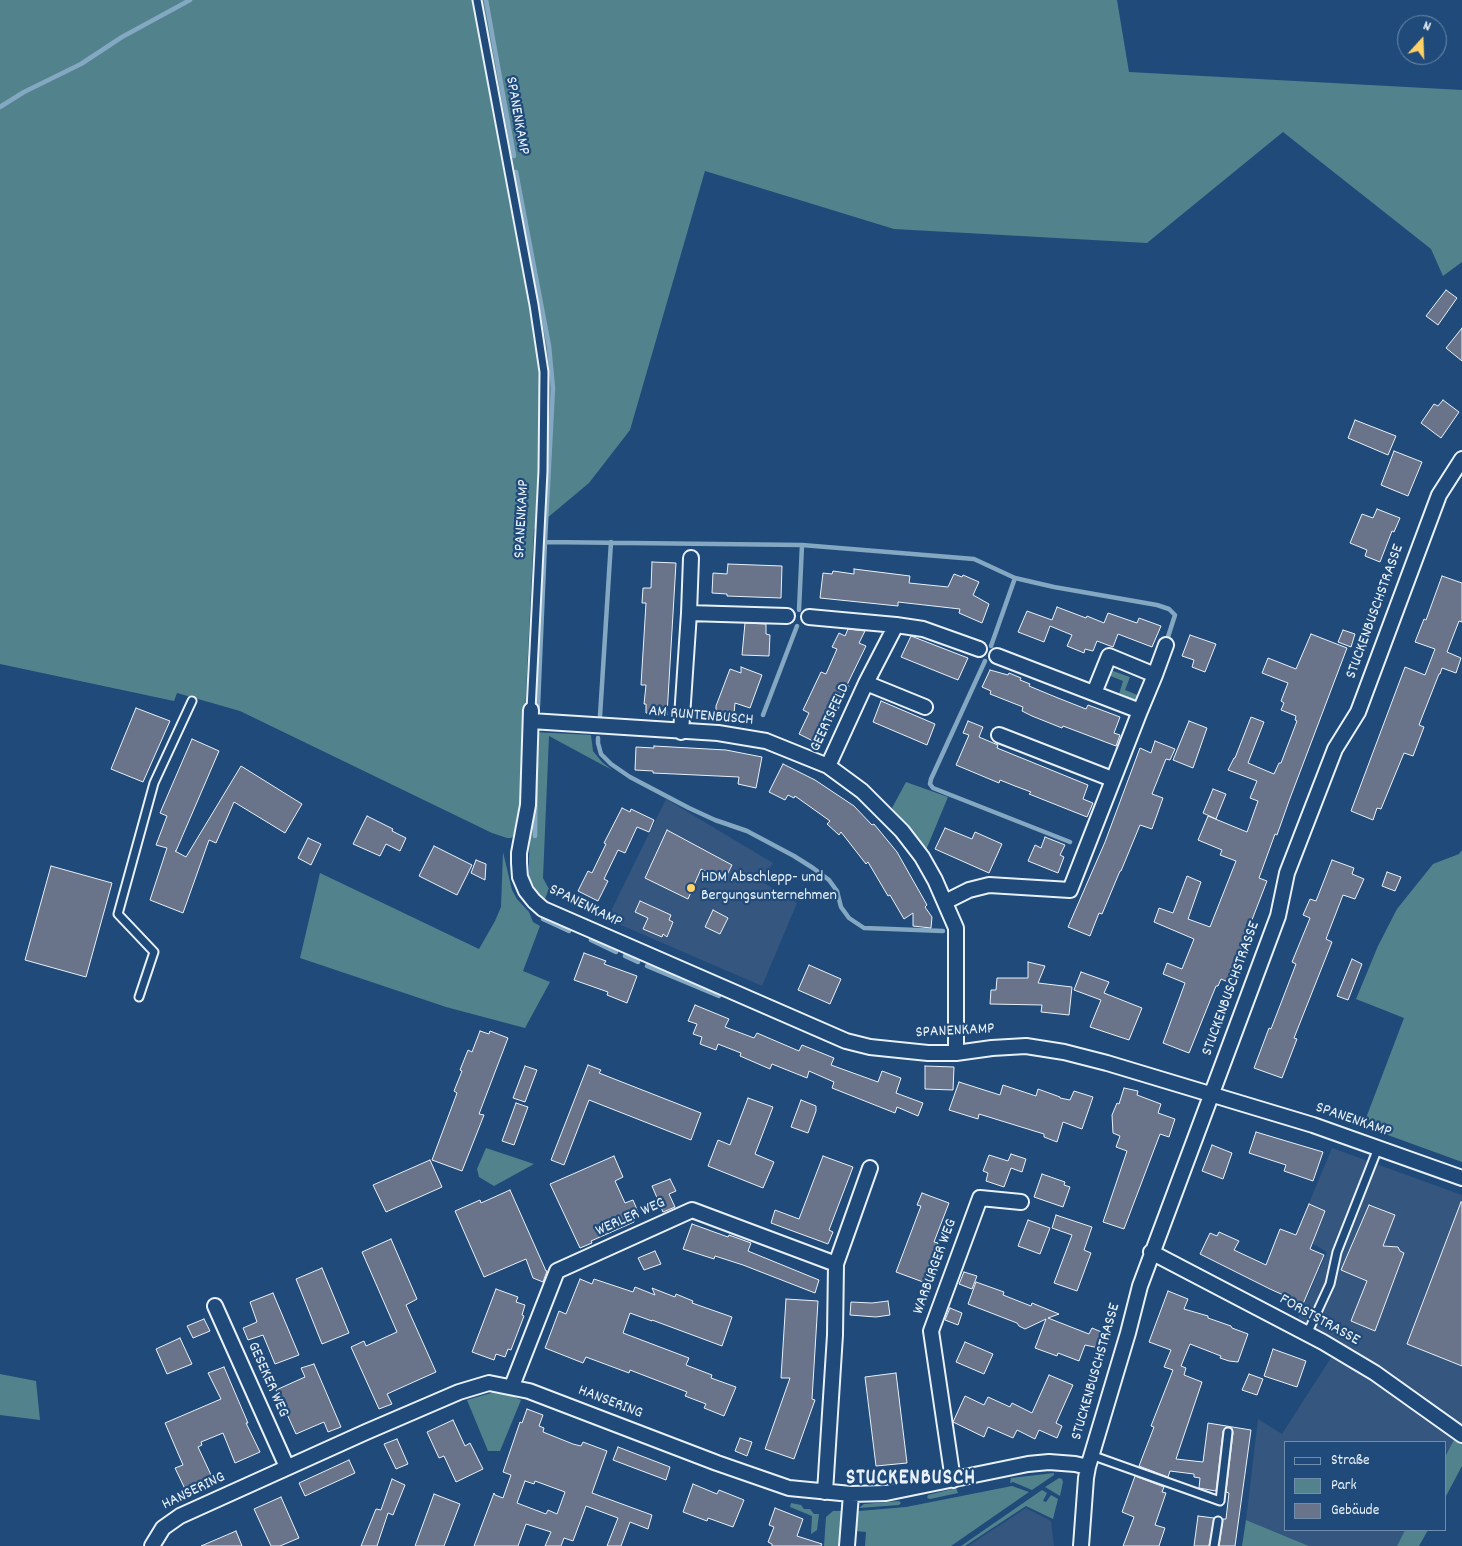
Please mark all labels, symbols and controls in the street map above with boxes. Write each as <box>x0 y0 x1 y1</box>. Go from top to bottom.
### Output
north arrow <box>1397 15 1447 65</box>
text: N <box>1420 16 1433 37</box>
street label: SPANENKAMP <box>500 75 532 157</box>
street label: SPANENKAMP <box>511 479 535 559</box>
street label: STUCKENBUSCHSTRASSE <box>1343 542 1409 682</box>
street label: GEERTSFELD <box>807 681 855 755</box>
street label: AM RUNTENBUSCH <box>648 703 754 731</box>
place label: HDM Abschlepp- und Bergungsunternehmen <box>701 869 837 907</box>
street label: SPANENKAMP <box>545 881 625 933</box>
marker: HDM Abschlepp- und Bergungsunternehmen <box>685 882 697 894</box>
street label: STUCKENBUSCHSTRASSE <box>1199 919 1265 1059</box>
street label: SPANENKAMP <box>915 1020 995 1044</box>
street label: SPANENKAMP <box>1313 1099 1393 1143</box>
street label: WERLER WEG <box>593 1194 669 1242</box>
street label: WARBURGER WEG <box>910 1217 962 1317</box>
street label: FORSTSTRASSE <box>1275 1291 1363 1351</box>
street label: STUCKENBUSCHSTRASSE <box>1068 1301 1126 1443</box>
street label: GESEKER WEG <box>242 1339 292 1421</box>
street label: HANSERING <box>575 1382 645 1424</box>
legend <box>1284 1441 1447 1531</box>
text: Straße <box>1331 1450 1369 1472</box>
district label: STUCKENBUSCH <box>844 1467 978 1493</box>
street label: HANSERING <box>159 1468 229 1516</box>
text: Park <box>1331 1475 1357 1497</box>
text: Gebäude <box>1331 1500 1379 1522</box>

